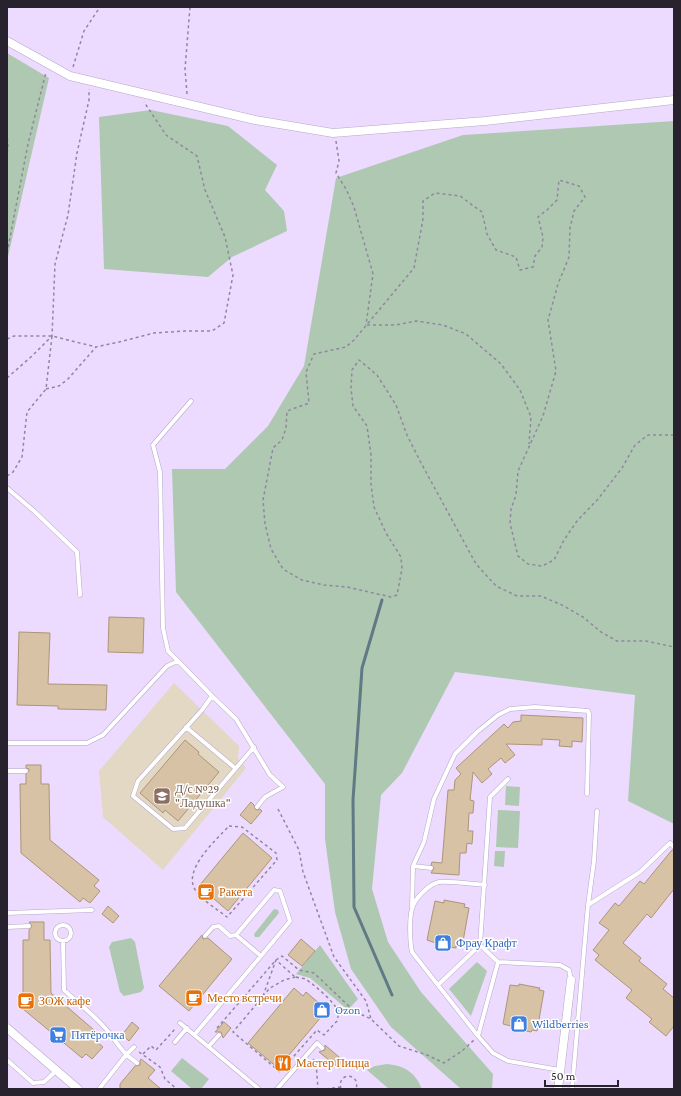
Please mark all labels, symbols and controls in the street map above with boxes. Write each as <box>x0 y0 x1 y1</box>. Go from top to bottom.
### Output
place label: Д/с №29 "Ладушка" <box>175 782 231 810</box>
school or university icon: Д/с №29 "Ладушка" <box>152 786 172 806</box>
cafe icon: Ракета <box>196 882 216 902</box>
place label: Ракета <box>219 885 253 899</box>
shop icon: Фрау Крафт <box>433 933 453 953</box>
place label: Фрау Крафт <box>456 936 518 950</box>
cafe icon: Место встречи <box>184 988 204 1008</box>
cafe icon: ЗОЖ кафе <box>16 991 36 1011</box>
place label: Место встречи <box>207 991 282 1005</box>
place label: ЗОЖ кафе <box>39 994 90 1008</box>
shop icon: Ozon <box>312 1000 332 1020</box>
place label: Ozon <box>335 1003 361 1017</box>
shop icon: Wildberries <box>509 1014 529 1034</box>
place label: Wildberries <box>532 1017 589 1031</box>
supermarket icon: Пятёрочка <box>48 1025 68 1045</box>
place label: Пятёрочка <box>71 1028 125 1042</box>
restaurant icon: Мастер Пицца <box>273 1053 293 1073</box>
place label: Мастер Пицца <box>296 1056 370 1070</box>
scale bar <box>545 1062 618 1088</box>
text: 50 m <box>551 1069 576 1083</box>

